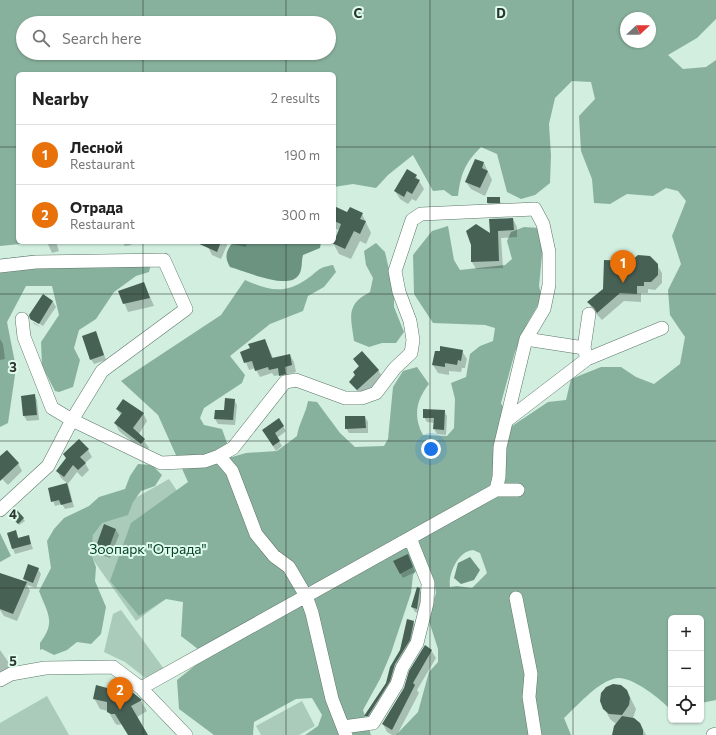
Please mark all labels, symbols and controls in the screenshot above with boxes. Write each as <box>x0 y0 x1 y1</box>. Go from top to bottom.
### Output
text: C <box>354 5 363 21</box>
text: D <box>496 5 506 21</box>
north arrow <box>620 12 656 48</box>
search box <box>16 16 336 60</box>
icon: search <box>30 27 52 49</box>
text: Search here <box>62 29 141 47</box>
text: Nearby <box>32 88 89 109</box>
text: 2 results <box>271 90 320 106</box>
text: Лесной <box>70 138 123 156</box>
text: 1 <box>42 147 48 163</box>
text: 190 m <box>284 147 320 163</box>
text: Restaurant <box>70 156 135 172</box>
text: Отрада <box>70 198 123 216</box>
text: 2 <box>41 207 49 223</box>
text: 300 m <box>282 207 320 223</box>
text: Restaurant <box>70 216 135 232</box>
pin: 1 <box>610 250 636 283</box>
text: 3 <box>9 359 17 375</box>
your location <box>421 439 441 459</box>
text: 4 <box>9 506 17 522</box>
park label: Зоопарк "Отрада" <box>89 540 207 557</box>
map controls <box>668 615 704 723</box>
button: + <box>668 615 704 651</box>
button: − <box>668 651 704 687</box>
text: 5 <box>9 653 17 669</box>
pin: 2 <box>107 677 133 710</box>
button: locate <box>668 687 704 723</box>

